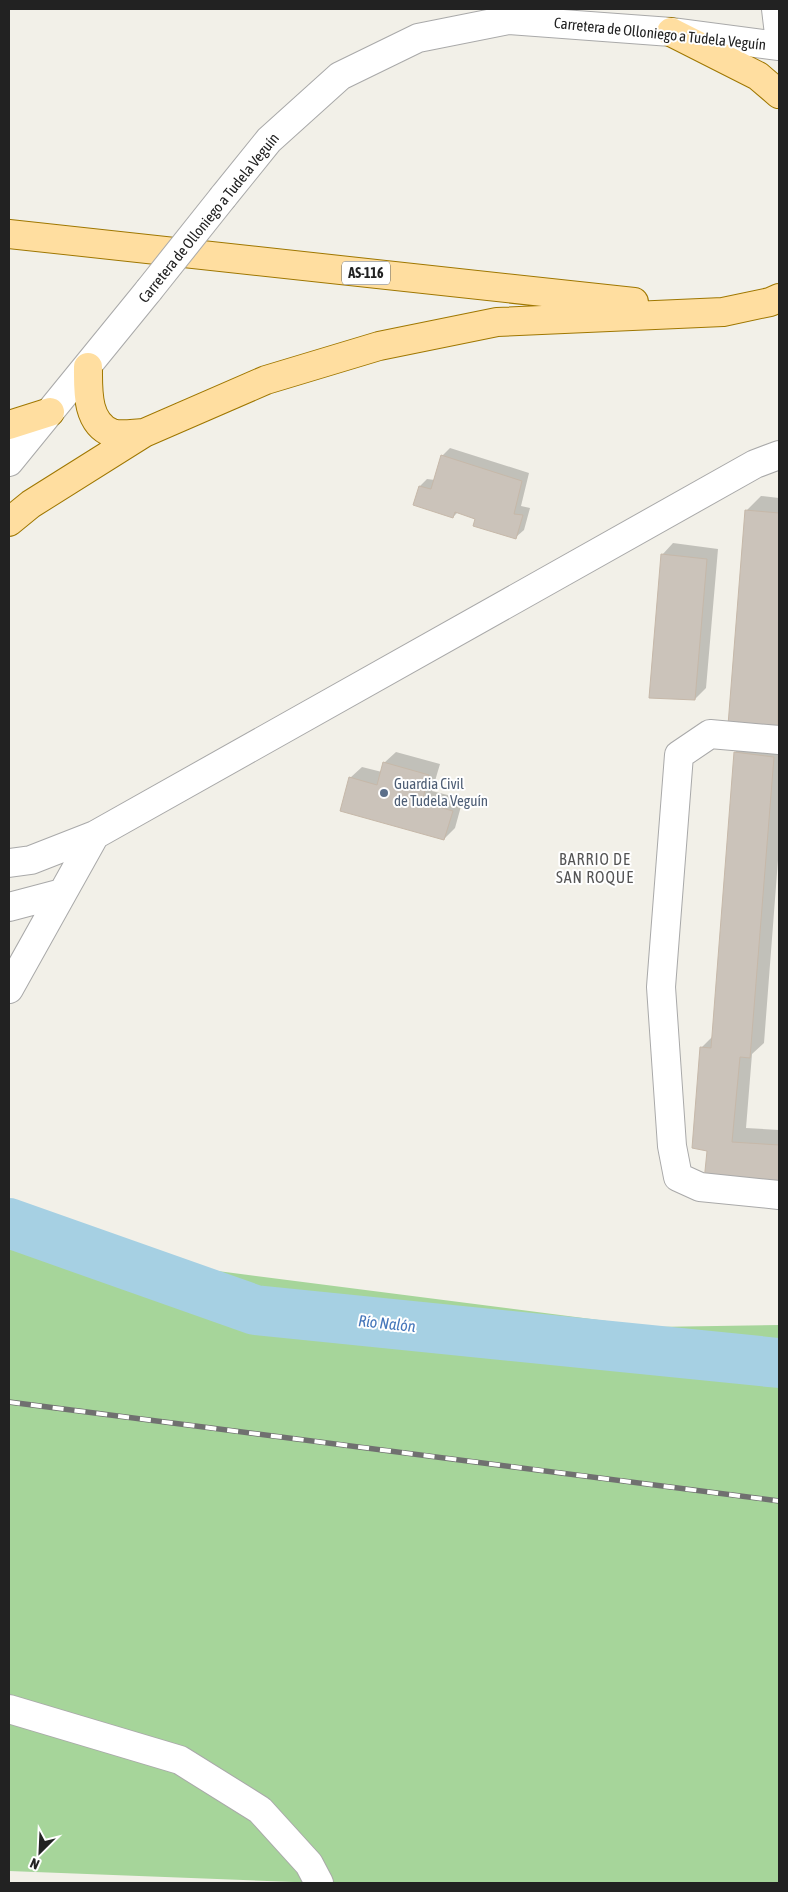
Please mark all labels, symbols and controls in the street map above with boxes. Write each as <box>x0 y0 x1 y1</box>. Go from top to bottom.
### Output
street label: Carretera de Olloniego a Tudela Veguín <box>553 14 767 53</box>
street label: Carretera de Olloniego a Tudela Veguín <box>135 130 282 306</box>
road number: AS-116 <box>342 262 390 284</box>
place label: Guardia Civil de Tudela Veguín <box>394 775 488 809</box>
marker: Guardia Civil de Tudela Veguín <box>378 787 390 799</box>
district label: BARRIO DE SAN ROQUE <box>556 850 634 886</box>
water label: Río Nalón <box>357 1311 417 1335</box>
north arrow <box>15 1827 65 1877</box>
text: N <box>28 1855 42 1873</box>

